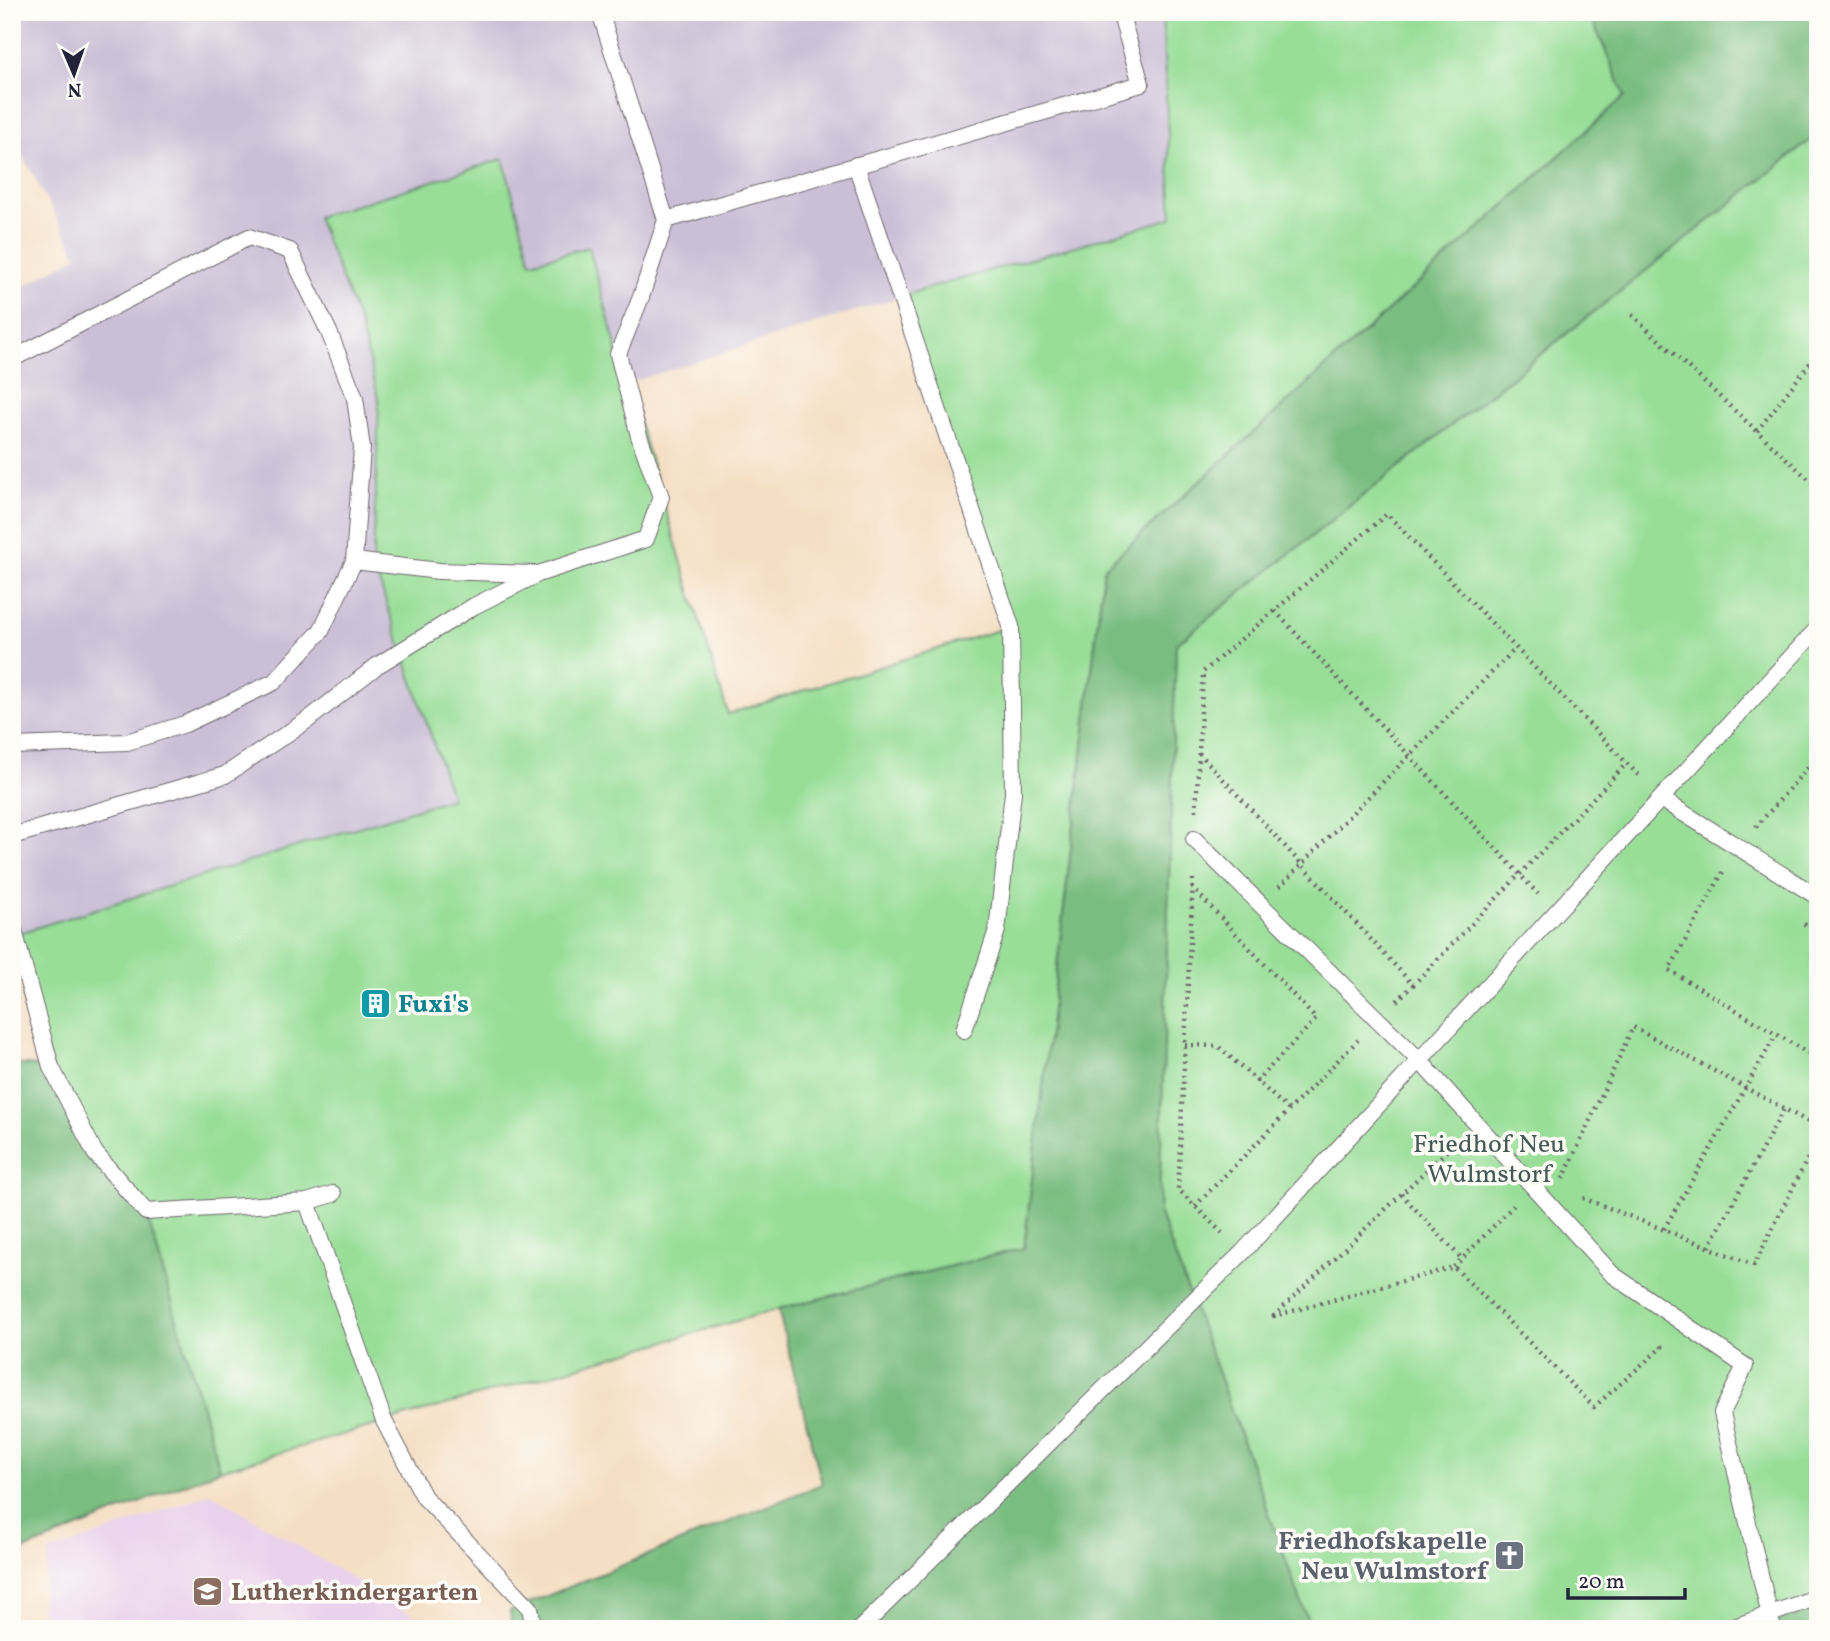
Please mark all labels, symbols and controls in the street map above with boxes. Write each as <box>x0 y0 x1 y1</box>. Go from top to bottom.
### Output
north arrow <box>38 38 108 108</box>
text: N <box>67 76 82 102</box>
building icon: Fuxi's <box>358 986 392 1020</box>
place label: Fuxi's <box>398 987 469 1023</box>
park label: Friedhof Neu Wulmstorf <box>1413 1127 1565 1193</box>
place label: Friedhofskapelle Neu Wulmstorf <box>1278 1524 1490 1590</box>
church icon: Friedhofskapelle Neu Wulmstorf <box>1493 1538 1527 1572</box>
scale bar <box>1568 1557 1685 1601</box>
text: 20 m <box>1578 1568 1624 1597</box>
school or university icon: Lutherkindergarten <box>191 1574 225 1608</box>
place label: Lutherkindergarten <box>231 1575 479 1611</box>

